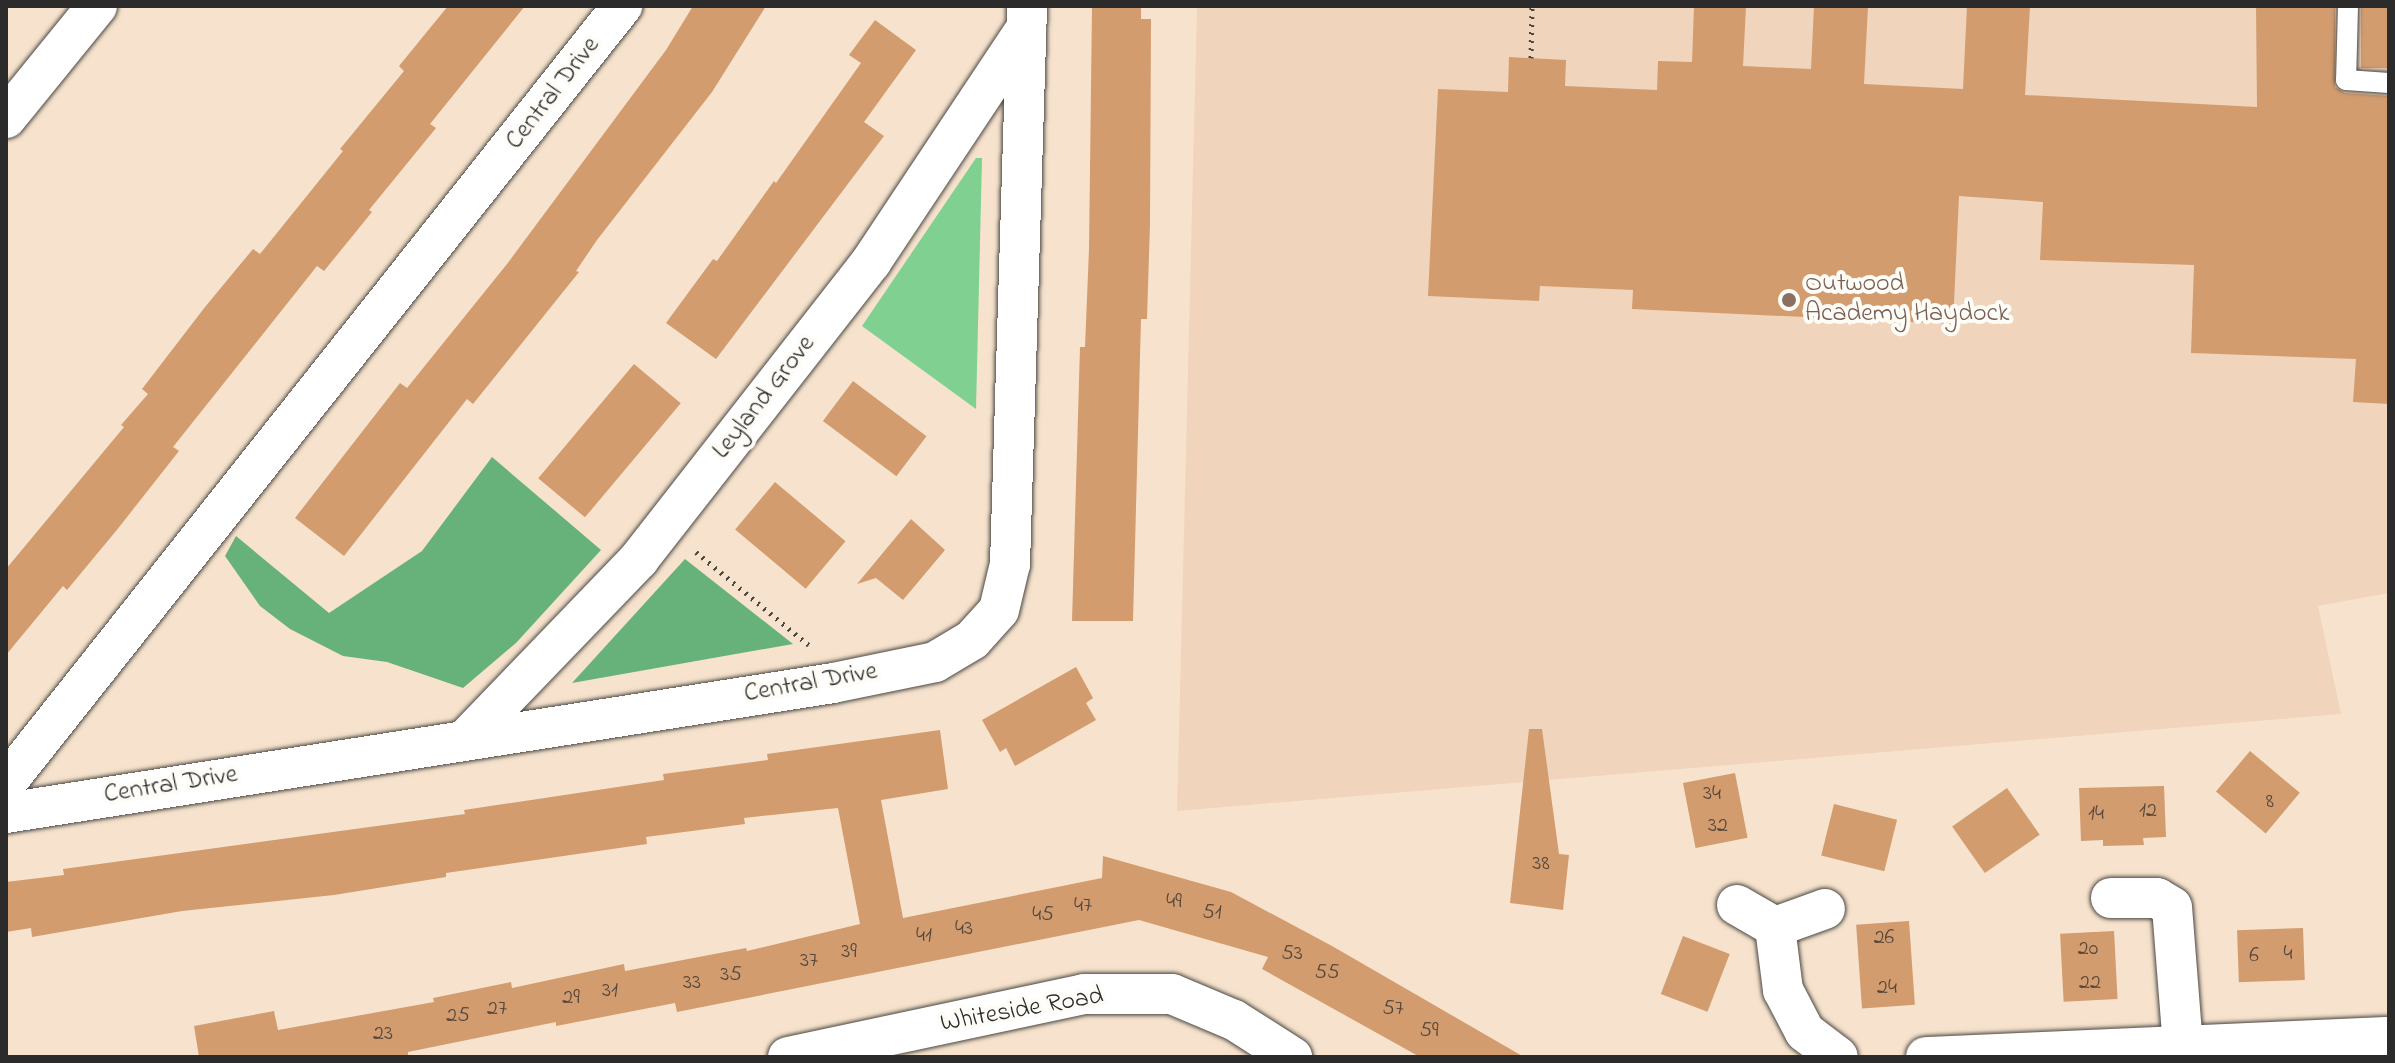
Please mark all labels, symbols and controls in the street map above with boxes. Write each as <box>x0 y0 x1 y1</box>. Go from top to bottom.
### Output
street label: Central Drive <box>500 31 608 157</box>
place label: Outwood Academy Haydock <box>1805 269 2009 330</box>
marker: Outwood Academy Haydock <box>1780 291 1798 309</box>
street label: Leyland Grove <box>707 330 823 466</box>
street label: Central Drive <box>742 657 880 711</box>
street label: Central Drive <box>102 760 240 812</box>
house number: 34 <box>1703 782 1721 808</box>
house number: 8 <box>2266 790 2274 816</box>
house number: 12 <box>2139 799 2157 825</box>
house number: 14 <box>2088 802 2104 828</box>
house number: 32 <box>1708 814 1728 840</box>
house number: 38 <box>1532 852 1550 878</box>
house number: 49 <box>1166 890 1182 916</box>
house number: 47 <box>1074 894 1092 920</box>
house number: 51 <box>1202 901 1222 927</box>
house number: 45 <box>1032 903 1054 929</box>
house number: 43 <box>955 917 973 943</box>
house number: 41 <box>916 924 932 950</box>
house number: 26 <box>1874 926 1894 952</box>
house number: 20 <box>2078 937 2098 963</box>
house number: 39 <box>841 940 857 966</box>
house number: 53 <box>1281 942 1303 968</box>
house number: 4 <box>2283 942 2293 968</box>
house number: 6 <box>2249 944 2259 970</box>
house number: 37 <box>800 949 818 975</box>
house number: 55 <box>1314 961 1340 987</box>
house number: 35 <box>720 963 742 989</box>
house number: 33 <box>683 971 701 997</box>
house number: 22 <box>2079 971 2101 997</box>
house number: 24 <box>1877 976 1897 1002</box>
house number: 31 <box>602 979 618 1005</box>
street label: Whiteside Road <box>938 981 1106 1041</box>
house number: 29 <box>562 986 580 1012</box>
house number: 27 <box>487 997 507 1023</box>
house number: 57 <box>1382 997 1404 1023</box>
house number: 25 <box>446 1004 470 1030</box>
house number: 59 <box>1419 1019 1439 1045</box>
house number: 23 <box>373 1022 393 1048</box>

